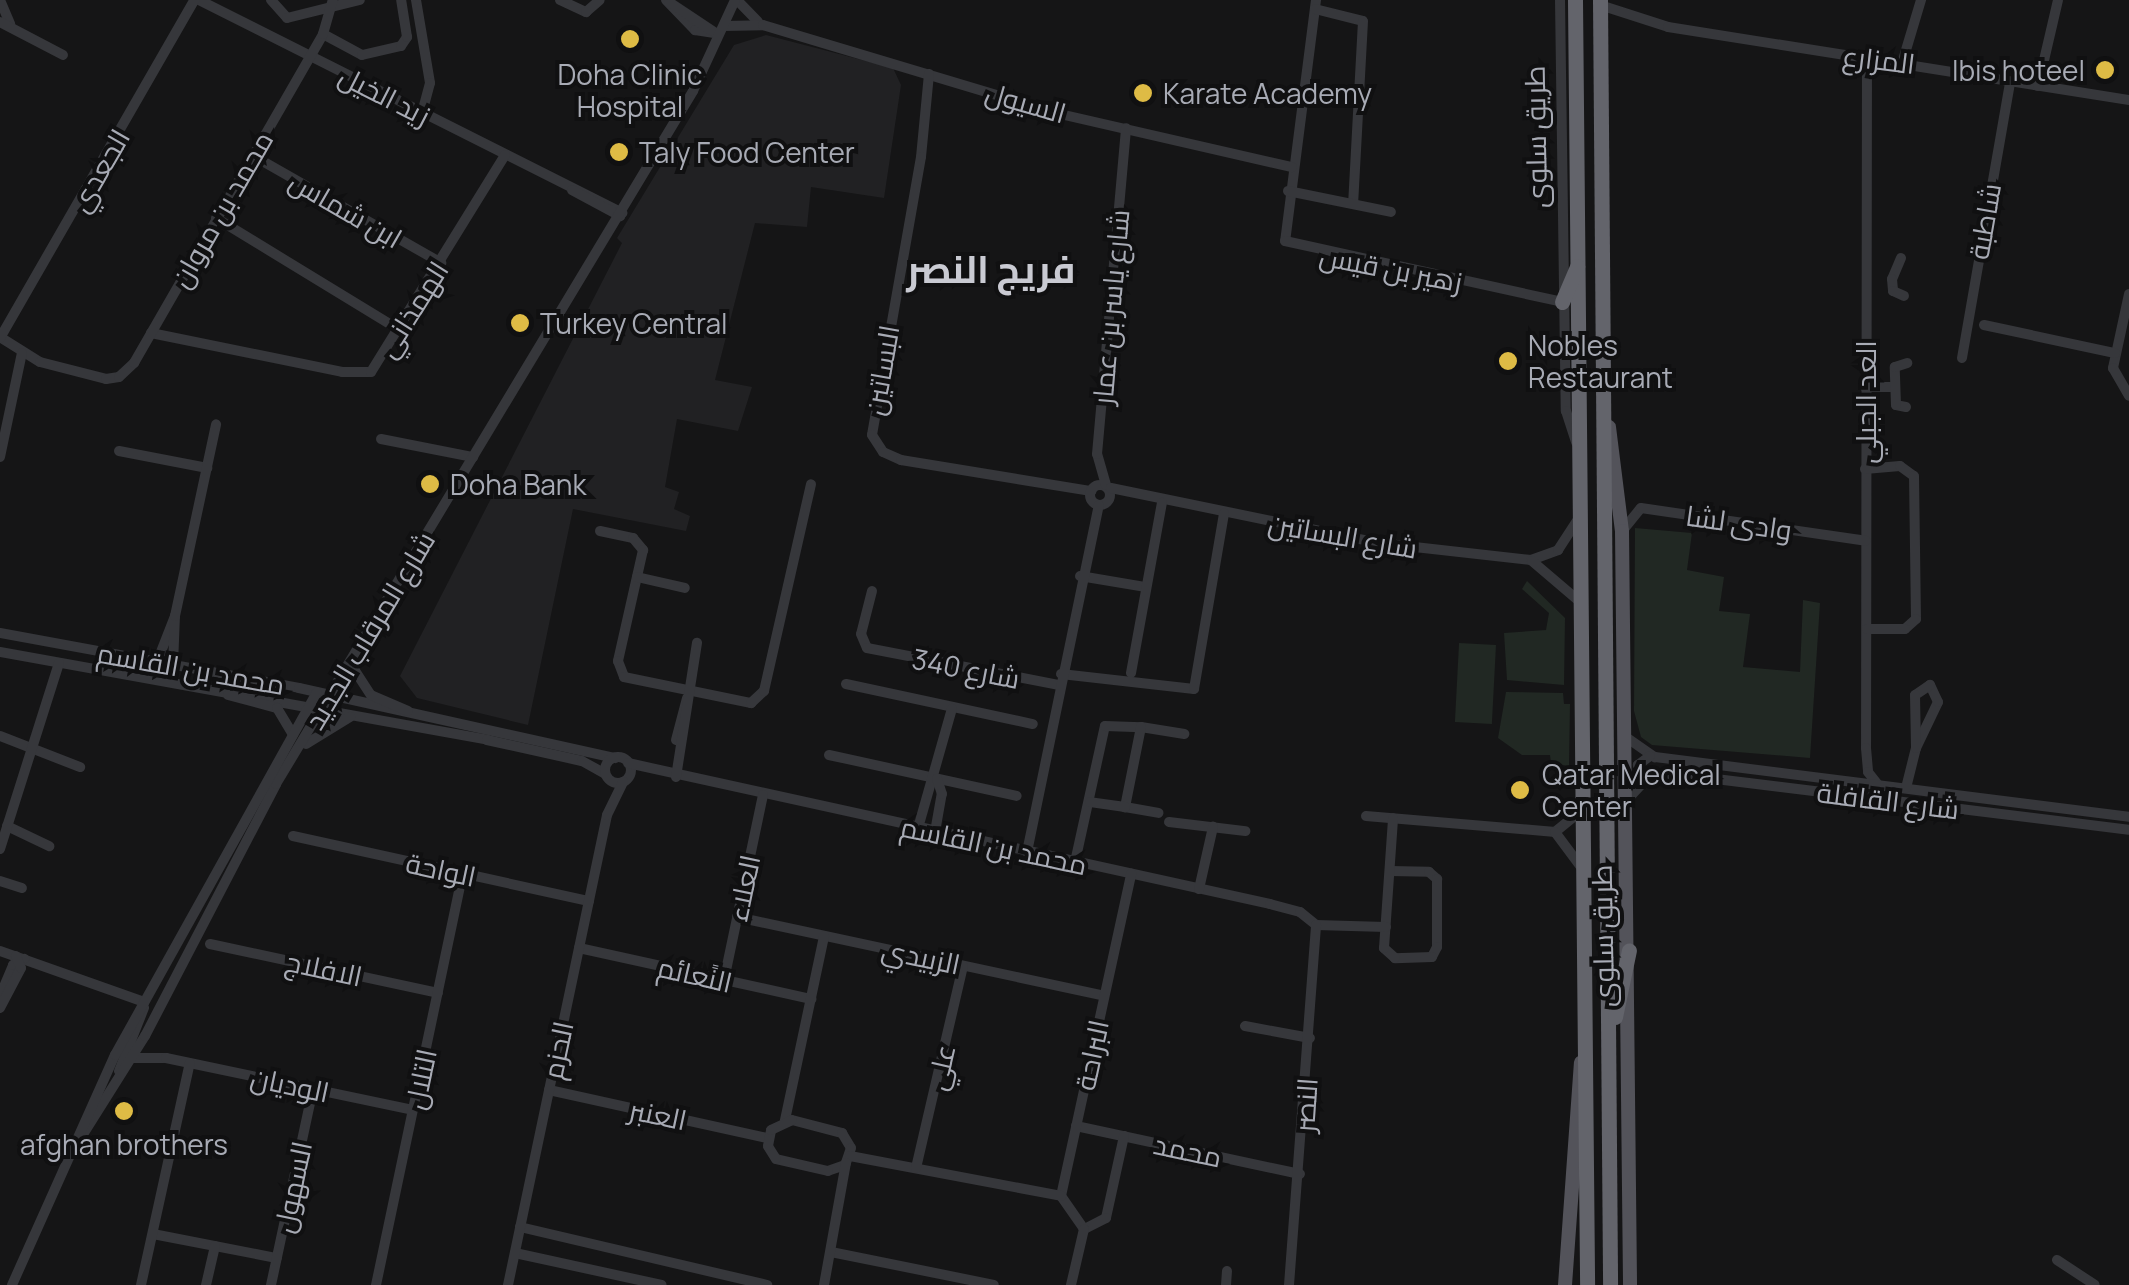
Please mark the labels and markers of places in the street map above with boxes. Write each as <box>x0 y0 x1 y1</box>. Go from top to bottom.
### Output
marker: Doha Clinic Hospital <box>617 26 643 52</box>
place label: Ibis hoteel <box>1952 53 2085 87</box>
place label: Doha Clinic Hospital <box>558 57 702 123</box>
marker: Ibis hoteel <box>2094 59 2116 81</box>
place label: Karate Academy <box>1163 76 1372 110</box>
marker: Karate Academy <box>1132 82 1154 104</box>
place label: Taly Food Center <box>639 135 855 169</box>
marker: Taly Food Center <box>608 141 630 163</box>
place label: Turkey Central <box>540 306 728 340</box>
marker: Turkey Central <box>509 312 531 334</box>
place label: Nobles Restaurant <box>1528 328 1673 394</box>
marker: Nobles Restaurant <box>1497 350 1519 372</box>
place label: Doha Bank <box>450 467 586 501</box>
marker: Doha Bank <box>419 473 441 495</box>
place label: Qatar Medical Center <box>1542 757 1721 823</box>
marker: Qatar Medical Center <box>1507 777 1533 803</box>
marker: afghan brothers <box>113 1100 135 1122</box>
place label: afghan brothers <box>20 1127 228 1161</box>

